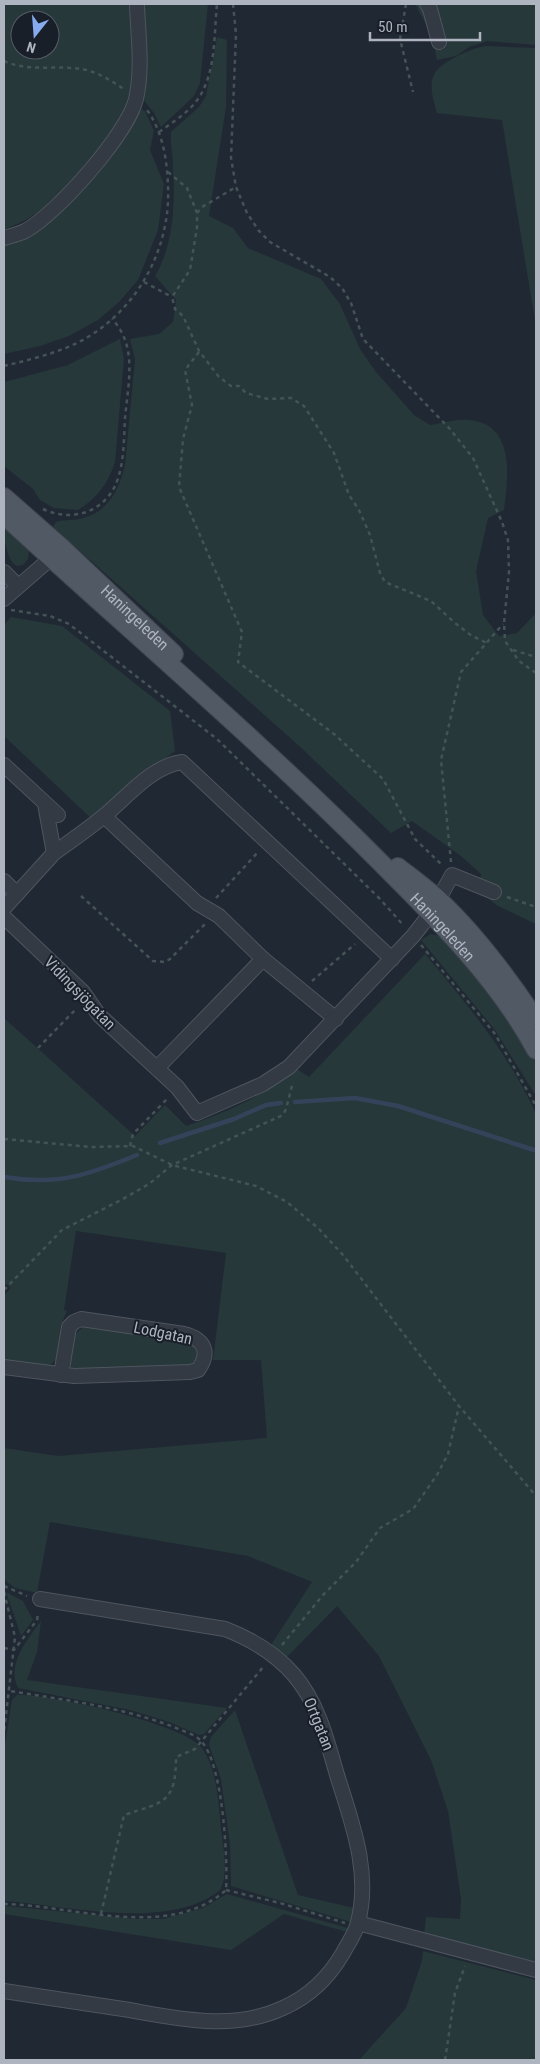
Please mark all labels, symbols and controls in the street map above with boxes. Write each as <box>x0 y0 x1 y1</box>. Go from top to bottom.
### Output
north arrow <box>10 10 60 60</box>
scale bar <box>370 10 480 42</box>
text: 50 m <box>378 18 408 36</box>
text: N <box>25 39 38 56</box>
street label: Haningeleden <box>97 581 173 654</box>
street label: Haningeleden <box>406 889 479 965</box>
street label: Vidingsjögatan <box>40 952 120 1034</box>
street label: Lodgatan <box>132 1318 194 1348</box>
street label: Ortgatan <box>300 1695 338 1753</box>

